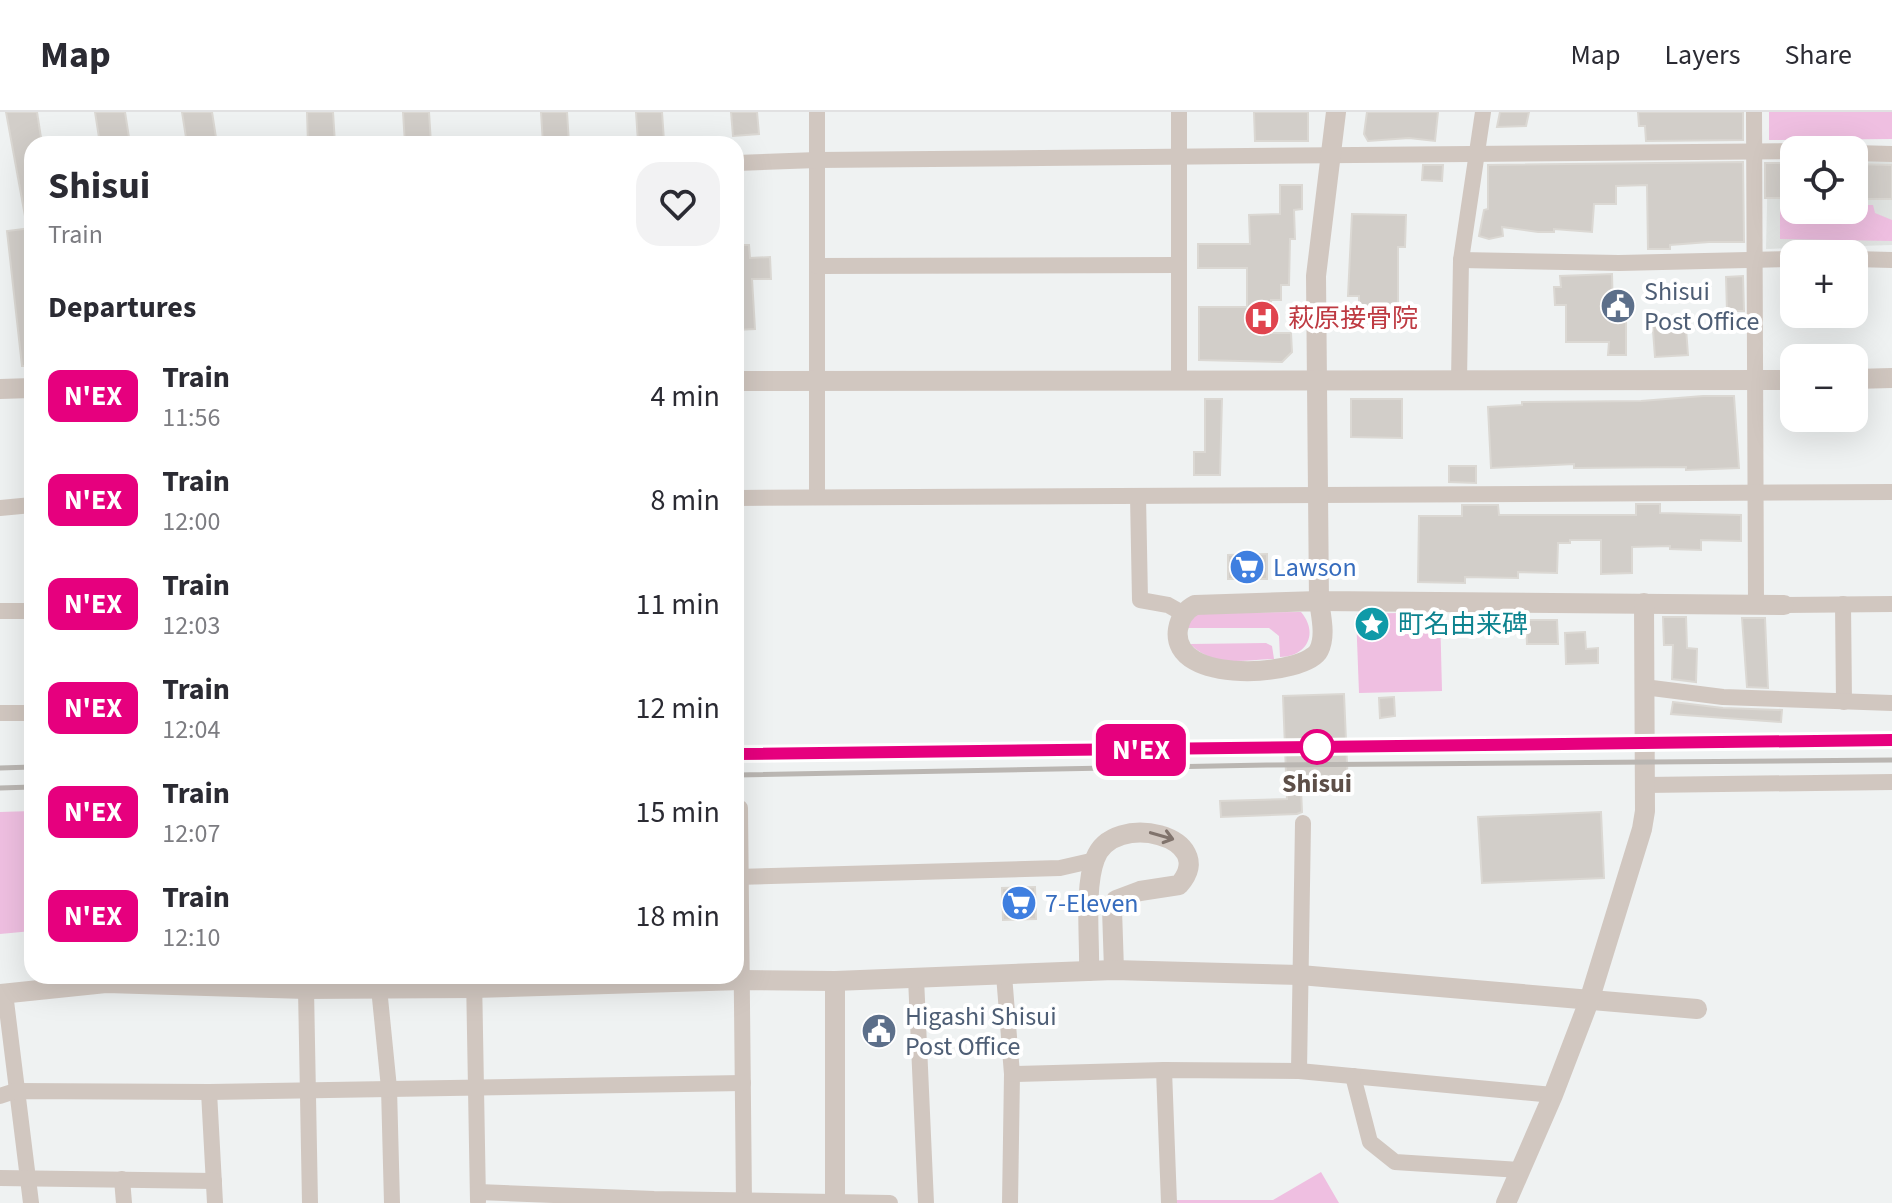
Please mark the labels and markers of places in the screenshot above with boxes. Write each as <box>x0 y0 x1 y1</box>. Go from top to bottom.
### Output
place label: Shisui Post Office <box>1644 273 1759 340</box>
public building icon: Shisui Post Office <box>1599 287 1637 325</box>
hospital icon: 萩原接骨院 <box>1243 299 1281 337</box>
place label: 萩原接骨院 <box>1288 300 1418 337</box>
supermarket icon: Lawson <box>1228 548 1266 586</box>
place label: Lawson <box>1273 549 1357 586</box>
place icon: 町名由来碑 <box>1353 605 1391 643</box>
place label: 町名由来碑 <box>1398 606 1528 643</box>
marker: Shisui <box>1300 730 1334 764</box>
place label: Shisui <box>1282 765 1352 802</box>
supermarket icon: 7-Eleven <box>1000 884 1038 922</box>
place label: 7-Eleven <box>1045 885 1139 922</box>
place label: Higashi Shisui Post Office <box>905 998 1057 1065</box>
public building icon: Higashi Shisui Post Office <box>860 1012 898 1050</box>

